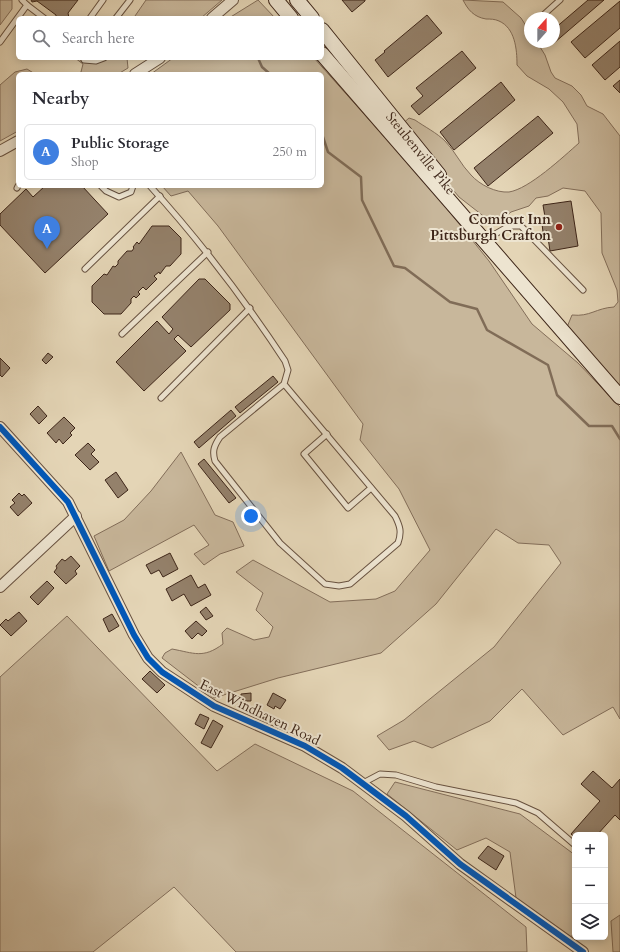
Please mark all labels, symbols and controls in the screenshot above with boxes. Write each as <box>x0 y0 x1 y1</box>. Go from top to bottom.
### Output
north arrow <box>524 12 560 48</box>
search box <box>16 16 324 60</box>
icon: search <box>30 27 52 49</box>
text: Search here <box>62 28 135 48</box>
text: Nearby <box>32 87 89 110</box>
street label: Steubenville Pike <box>381 108 460 199</box>
text: Public Storage <box>71 133 170 153</box>
text: A <box>41 143 51 161</box>
text: 250 m <box>273 143 307 161</box>
text: Shop <box>71 153 99 171</box>
place label: Comfort Inn Pittsburgh Crafton <box>430 210 551 245</box>
pin: A <box>34 216 60 249</box>
marker: Comfort Inn Pittsburgh Crafton <box>554 222 564 232</box>
your location <box>241 506 261 526</box>
street label: East Windhaven Road <box>196 675 324 750</box>
map controls <box>572 832 608 940</box>
button: + <box>572 832 608 868</box>
button: − <box>572 868 608 904</box>
button: layers <box>572 904 608 940</box>

